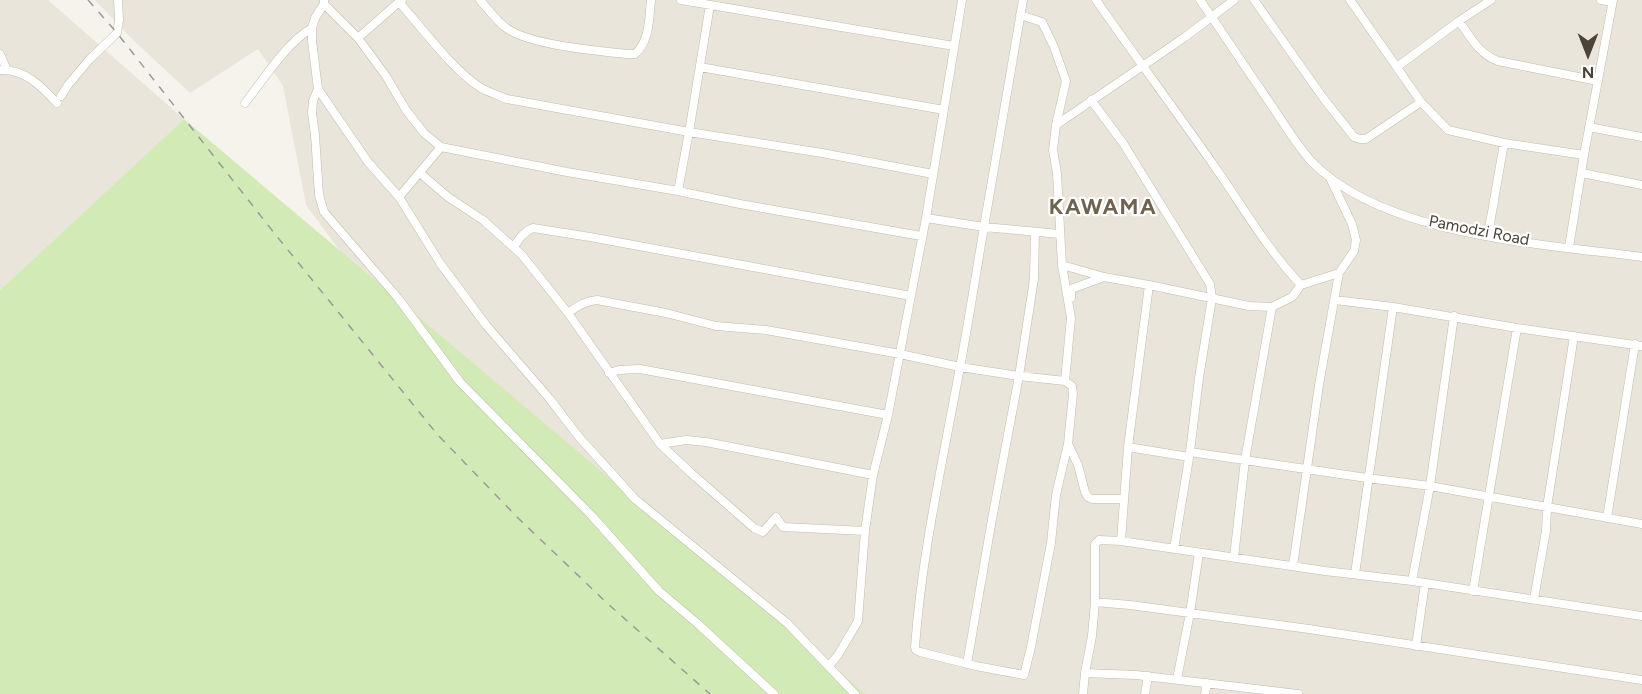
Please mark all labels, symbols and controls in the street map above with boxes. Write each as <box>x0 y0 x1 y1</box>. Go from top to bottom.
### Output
north arrow <box>1558 24 1618 84</box>
text: N <box>1582 63 1594 82</box>
district label: KAWAMA <box>1049 195 1157 221</box>
street label: Pamodzi Road <box>1427 212 1531 250</box>

